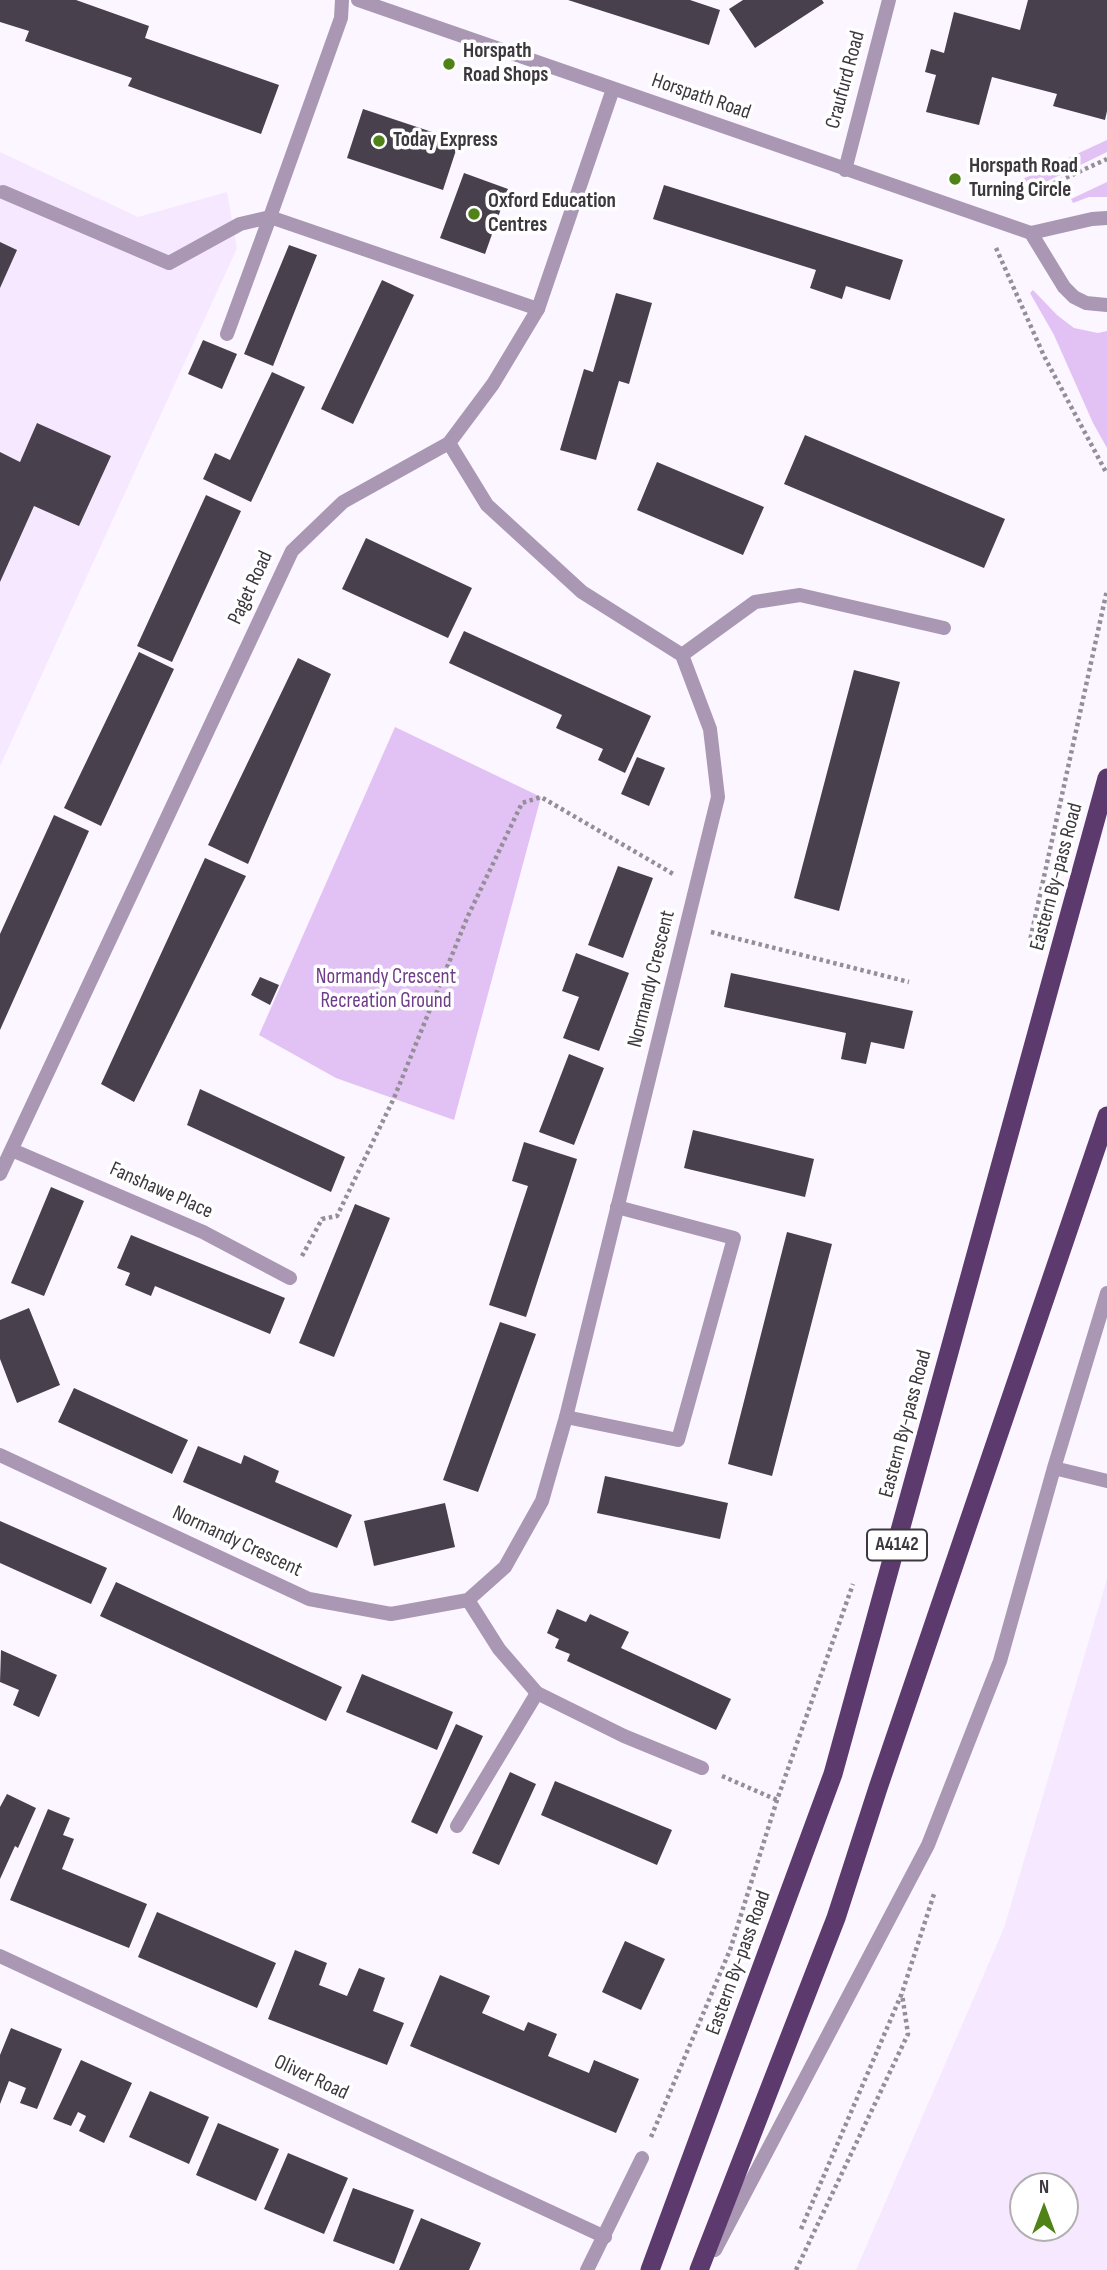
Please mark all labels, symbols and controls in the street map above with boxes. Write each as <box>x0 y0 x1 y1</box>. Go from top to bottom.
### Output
street label: Craufurd Road <box>821 28 871 132</box>
place label: Horspath Road Shops <box>463 39 548 89</box>
marker: Horspath Road Shops <box>441 56 457 72</box>
street label: Horspath Road <box>648 68 754 126</box>
place label: Today Express <box>393 128 498 154</box>
marker: Today Express <box>371 133 387 149</box>
place label: Horspath Road Turning Circle <box>969 154 1078 204</box>
marker: Horspath Road Turning Circle <box>947 171 963 187</box>
place label: Oxford Education Centres <box>488 189 616 239</box>
marker: Oxford Education Centres <box>466 206 482 222</box>
street label: Paget Road <box>223 547 279 629</box>
street label: Eastern By-pass Road <box>1025 800 1089 954</box>
street label: Normandy Crescent <box>623 908 681 1050</box>
park label: Normandy Crescent Recreation Ground <box>316 965 456 1015</box>
street label: Fanshawe Place <box>106 1157 216 1225</box>
street label: Eastern By-pass Road <box>874 1347 938 1501</box>
street label: Normandy Crescent <box>168 1501 306 1583</box>
road number: A4142 <box>867 1530 927 1560</box>
street label: Eastern By-pass Road <box>701 1887 777 2039</box>
street label: Oliver Road <box>270 2050 352 2106</box>
north arrow <box>1009 2172 1079 2242</box>
text: N <box>1039 2176 1049 2199</box>

